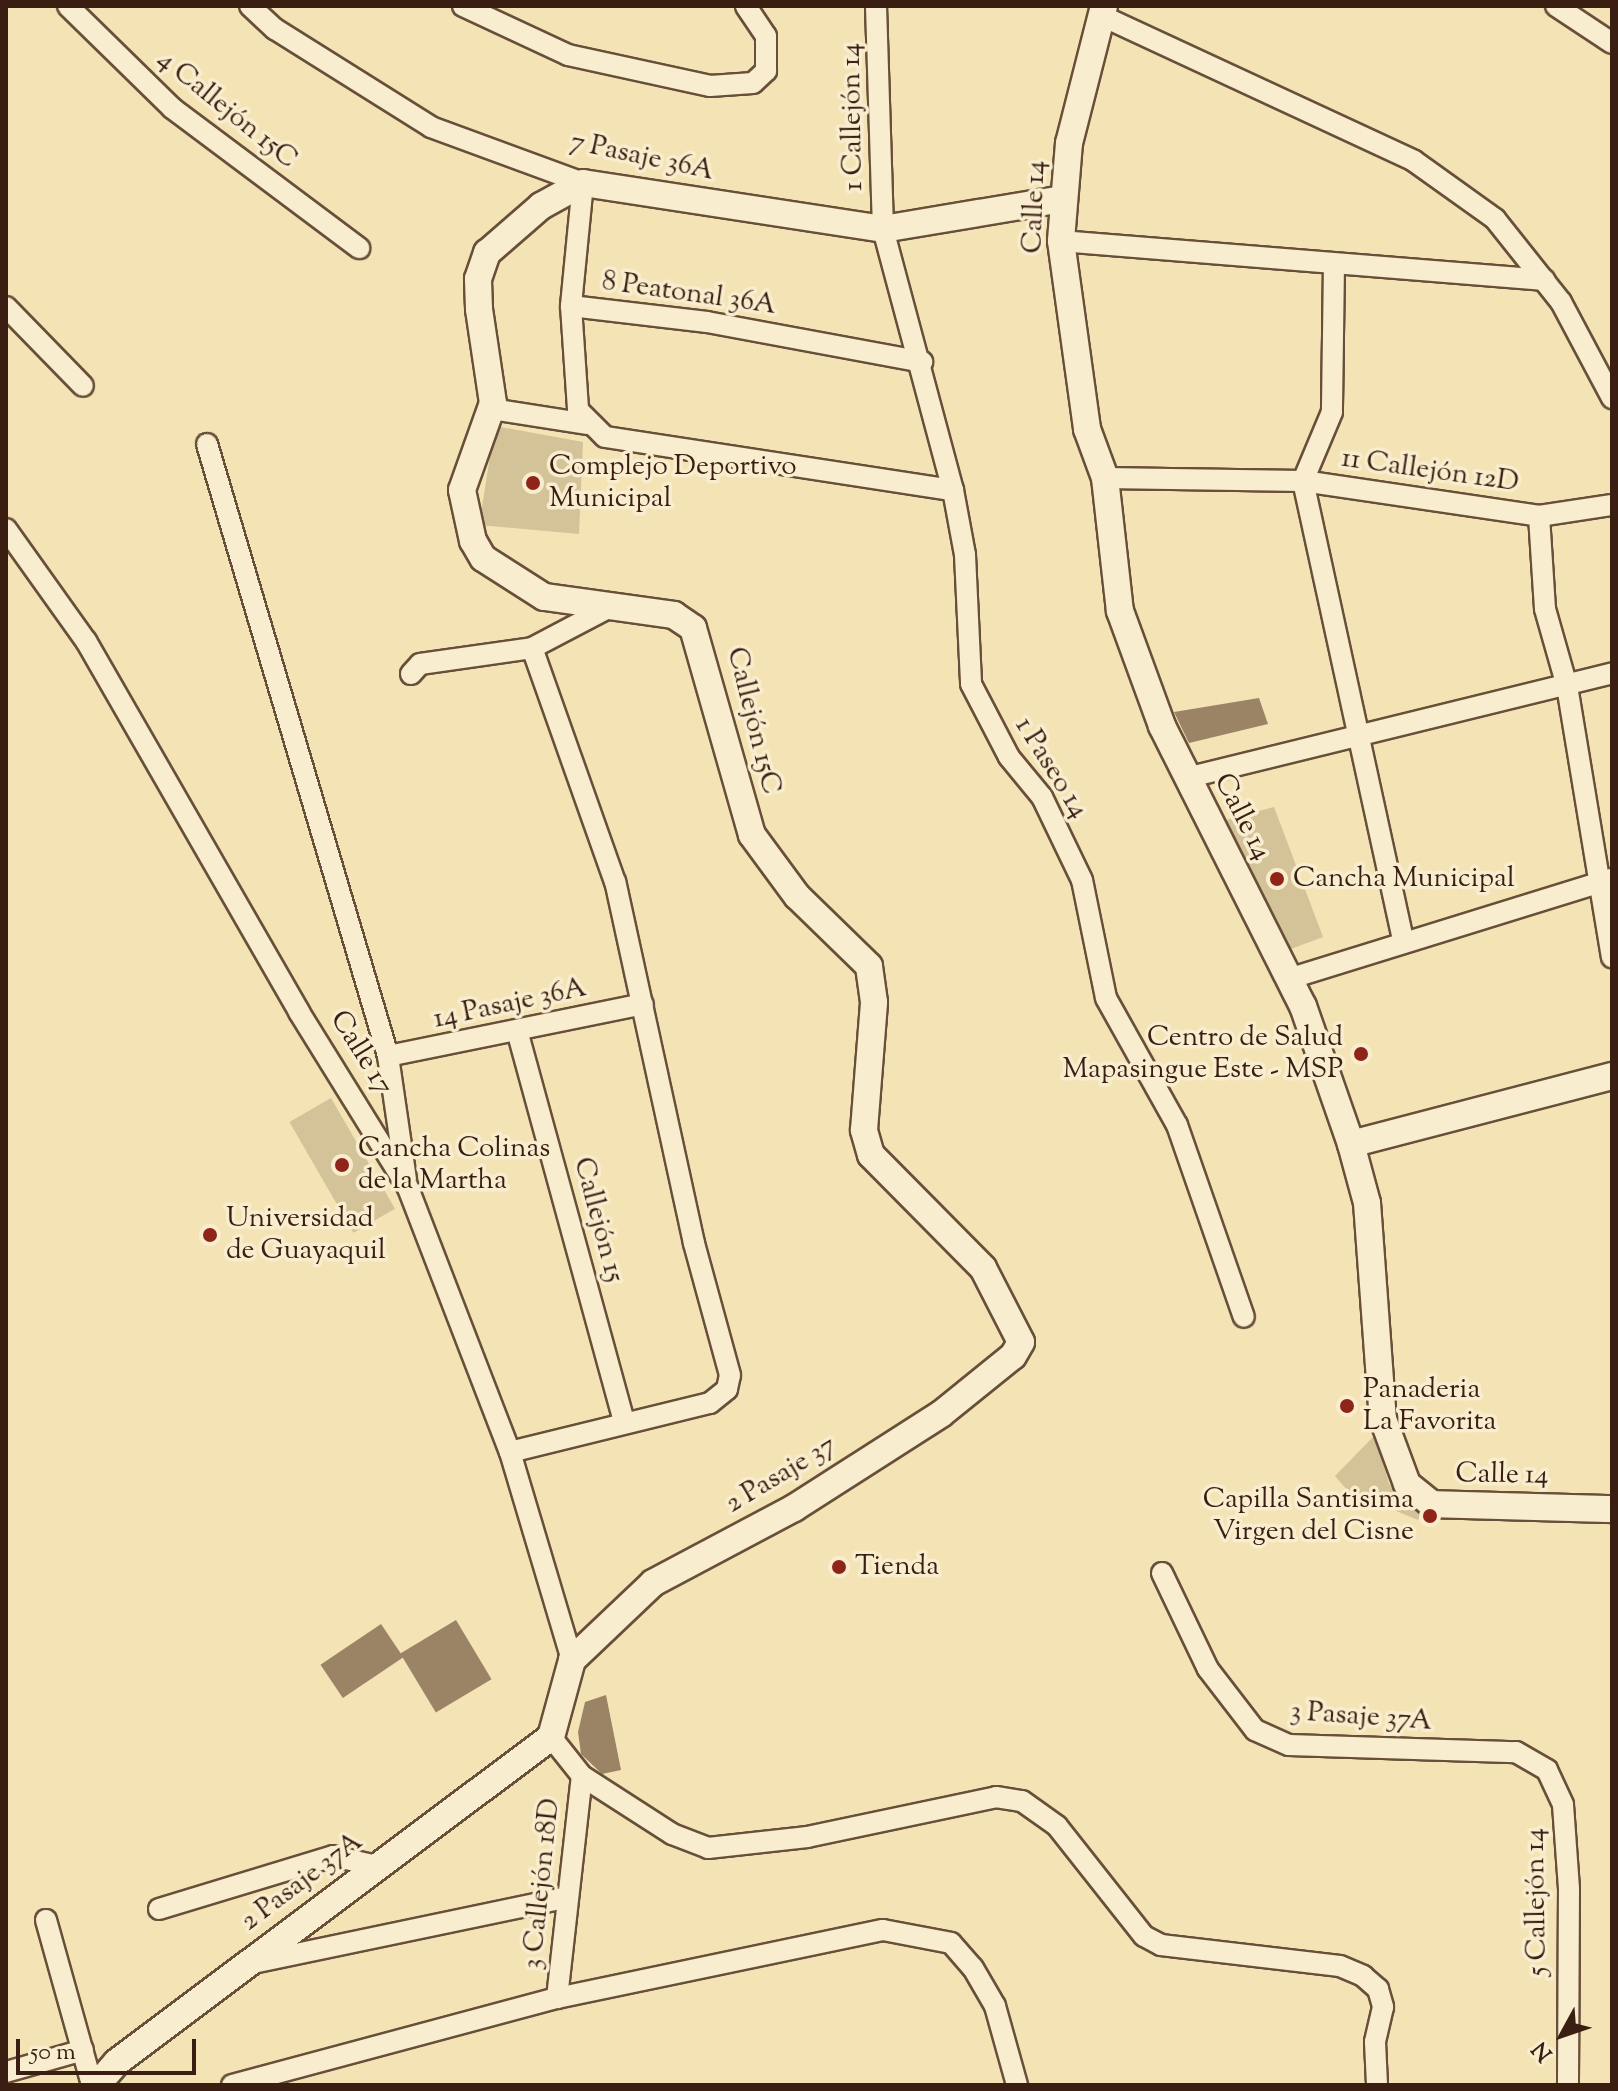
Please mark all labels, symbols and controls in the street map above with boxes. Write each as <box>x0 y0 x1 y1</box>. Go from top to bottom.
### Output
street label: 4 Callejón 15C <box>150 43 304 177</box>
street label: 1 Callejón 14 <box>835 43 871 191</box>
street label: 7 Pasaje 36A <box>567 125 717 189</box>
street label: Calle 14 <box>1017 160 1053 254</box>
street label: 8 Peatonal 36A <box>600 265 778 323</box>
street label: 11 Callejón 12D <box>1339 442 1521 500</box>
place label: Complejo Deportivo Municipal <box>549 450 797 516</box>
marker: Complejo Deportivo Municipal <box>524 474 542 492</box>
street label: Callejón 15C <box>718 644 788 798</box>
street label: 1 Paseo 14 <box>1007 711 1095 825</box>
street label: Calle 14 <box>1206 768 1278 866</box>
place label: Cancha Municipal <box>1293 862 1515 896</box>
marker: Cancha Municipal <box>1268 870 1286 888</box>
street label: 14 Pasaje 36A <box>430 971 590 1037</box>
street label: Calle 17 <box>322 1005 400 1101</box>
place label: Centro de Salud Mapasingue Este - MSP <box>1062 1021 1343 1087</box>
marker: Centro de Salud Mapasingue Este - MSP <box>1350 1043 1372 1065</box>
place label: Cancha Colinas de la Martha <box>358 1132 550 1198</box>
street label: Callejón 15 <box>565 1154 631 1286</box>
marker: Cancha Colinas de la Martha <box>333 1156 351 1174</box>
place label: Universidad de Guayaquil <box>226 1202 386 1268</box>
marker: Universidad de Guayaquil <box>201 1226 219 1244</box>
place label: Panaderia La Favorita <box>1363 1373 1496 1439</box>
marker: Panaderia La Favorita <box>1338 1397 1356 1415</box>
street label: 2 Pasaje 37 <box>720 1429 842 1521</box>
street label: Calle 14 <box>1455 1457 1549 1493</box>
place label: Capilla Santisima Virgen del Cisne <box>1203 1483 1414 1549</box>
marker: Capilla Santisima Virgen del Cisne <box>1421 1507 1439 1525</box>
place label: Tienda <box>855 1550 939 1584</box>
marker: Tienda <box>830 1558 848 1576</box>
street label: 3 Pasaje 37A <box>1289 1695 1433 1739</box>
street label: 3 Callejón 18D <box>516 1797 568 1971</box>
street label: 2 Pasaje 37A <box>234 1825 370 1939</box>
street label: 5 Callejón 14 <box>1519 1828 1555 1976</box>
north arrow <box>1522 1995 1602 2075</box>
scale bar <box>20 2023 200 2073</box>
text: N <box>1526 2033 1562 2067</box>
text: 50 m <box>30 2036 76 2070</box>

